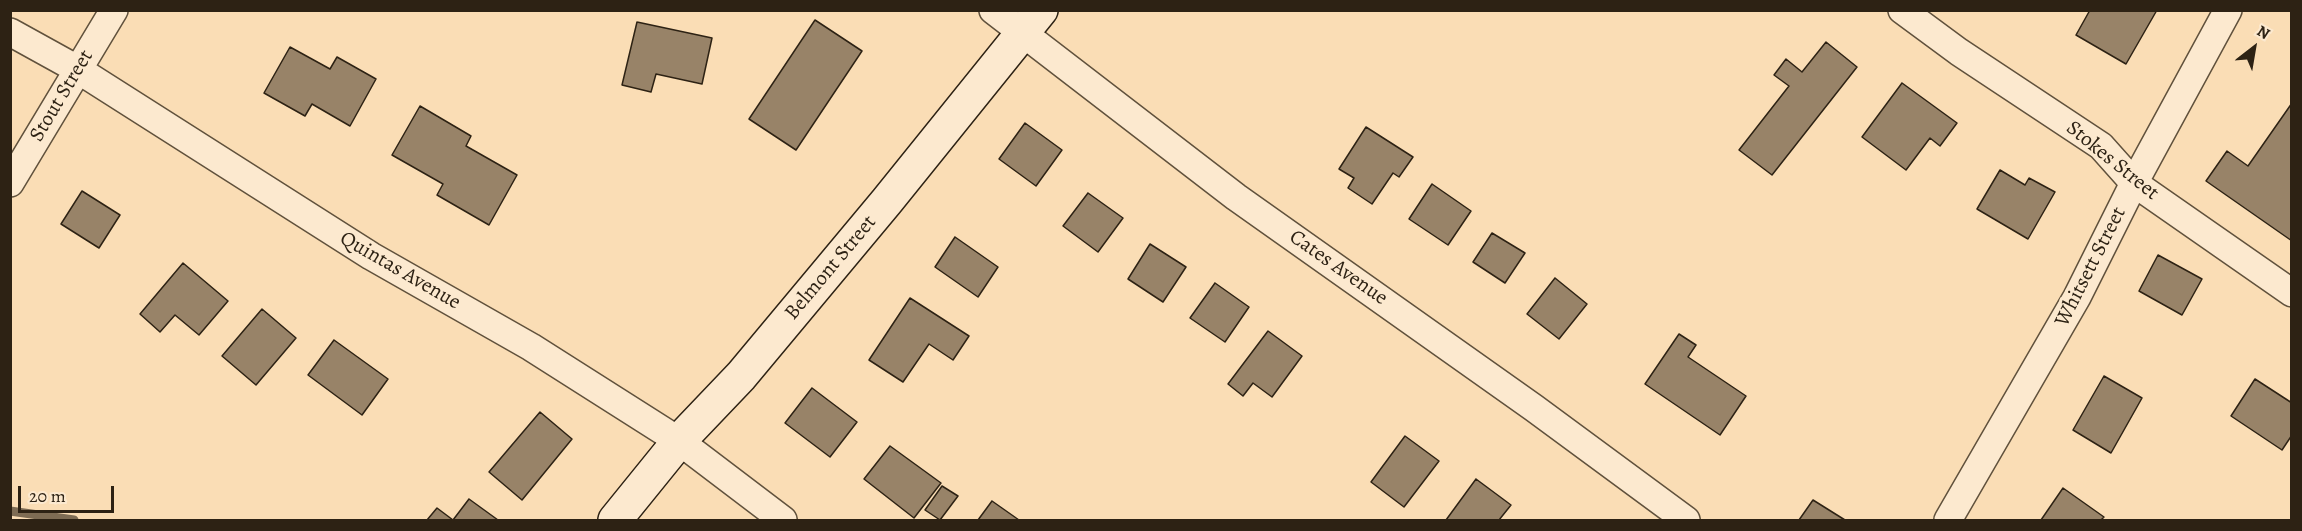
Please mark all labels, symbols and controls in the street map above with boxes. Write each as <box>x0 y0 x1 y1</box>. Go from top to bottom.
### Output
north arrow <box>2224 18 2284 78</box>
text: N <box>2253 20 2274 45</box>
street label: Stout Street <box>25 46 99 146</box>
street label: Stokes Street <box>2060 116 2164 206</box>
street label: Whitsett Street <box>2050 203 2132 331</box>
street label: Belmont Street <box>780 210 882 326</box>
street label: Cates Avenue <box>1284 225 1392 311</box>
street label: Quintas Avenue <box>335 226 465 316</box>
scale bar <box>21 474 117 512</box>
text: 20 m <box>29 484 66 508</box>

